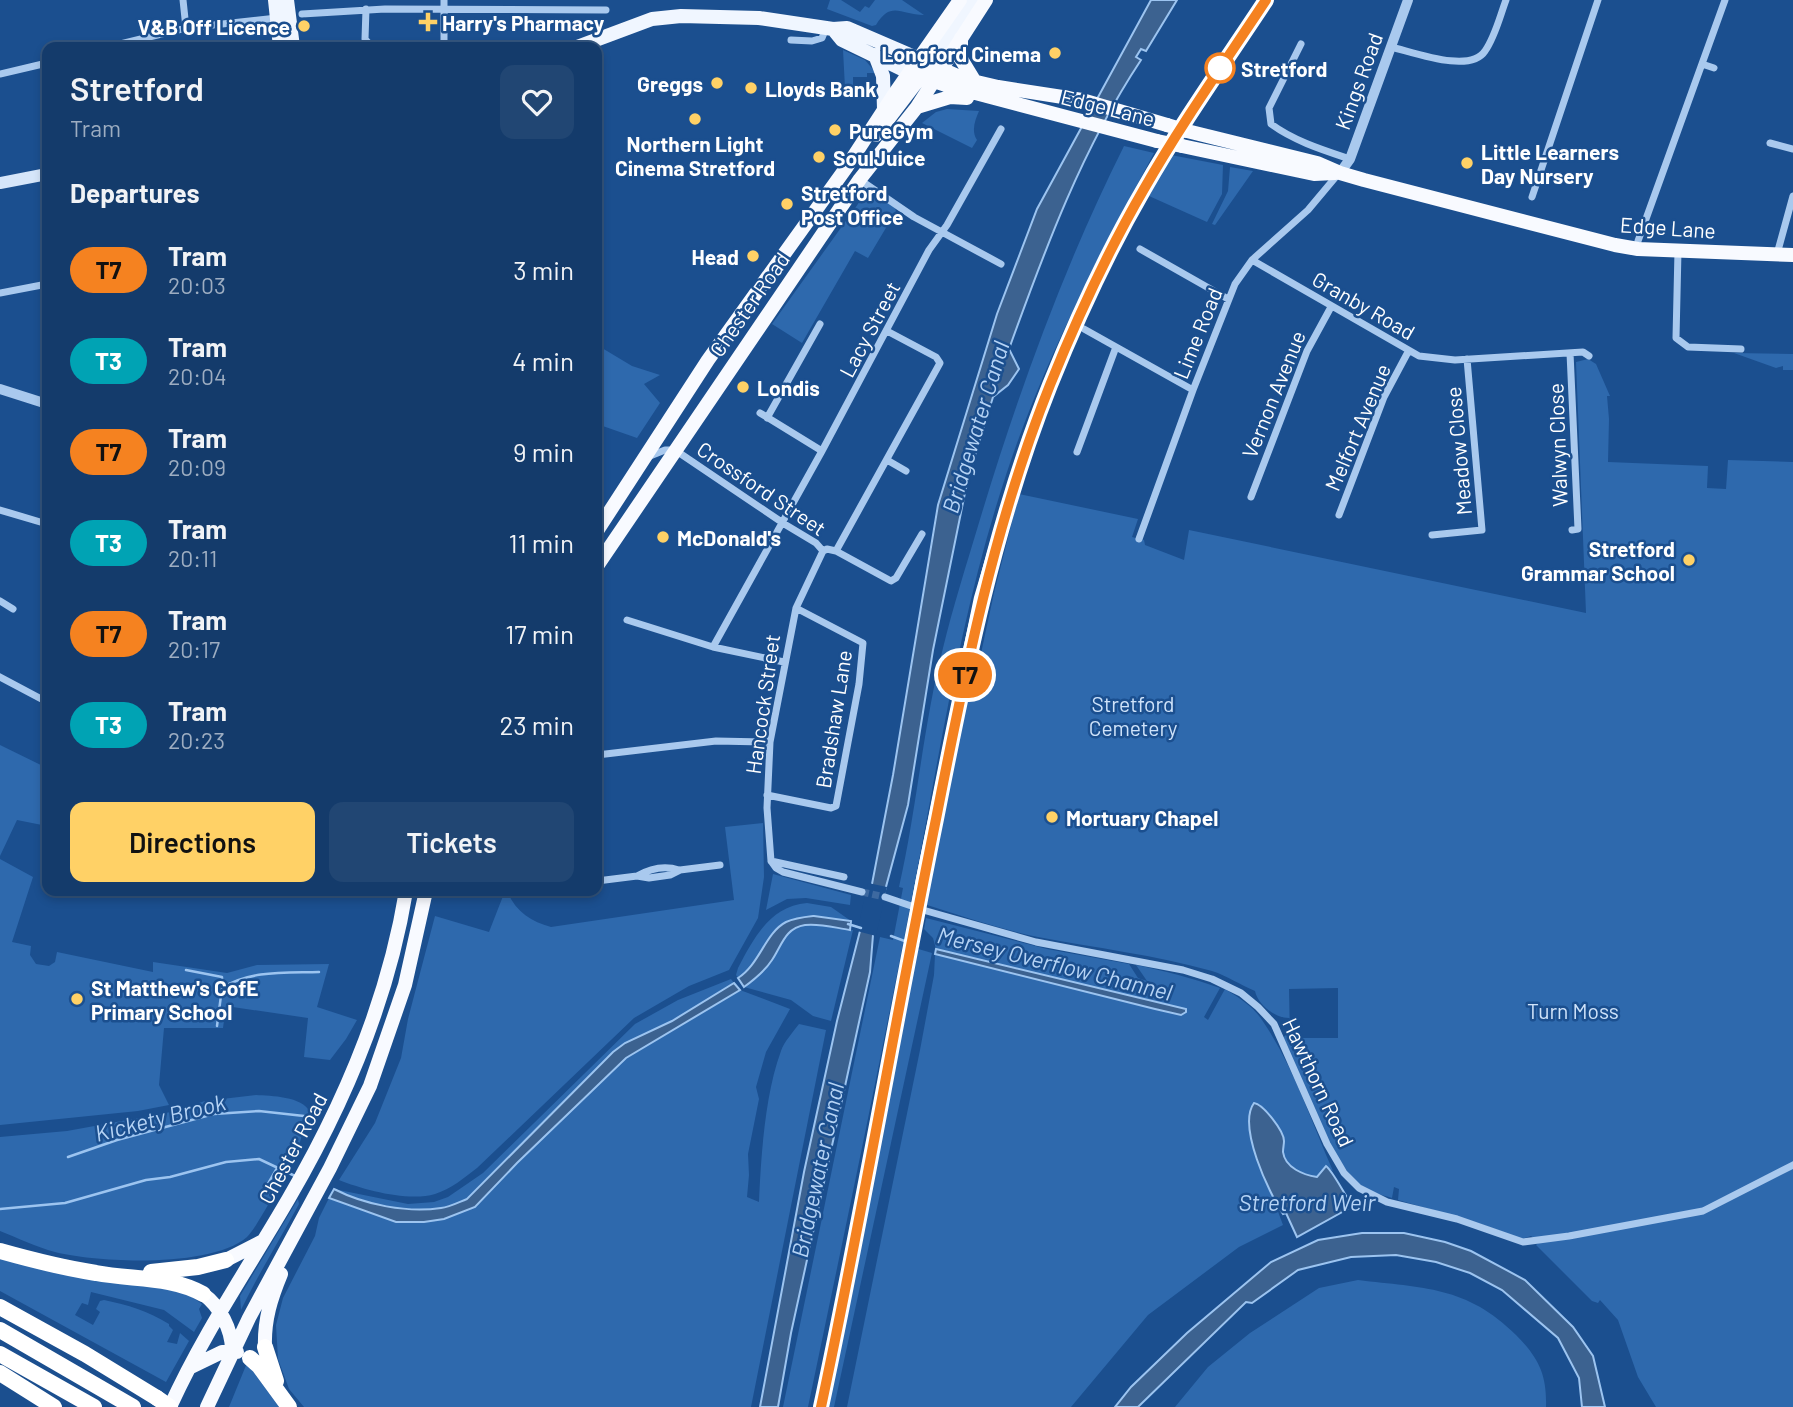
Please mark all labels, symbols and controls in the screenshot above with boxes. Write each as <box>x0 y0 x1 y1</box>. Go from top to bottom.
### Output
place label: Harry's Pharmacy <box>442 10 605 35</box>
place label: V&B Off Licence <box>137 14 290 39</box>
marker: Harry's Pharmacy <box>420 14 436 30</box>
marker: V&B Off Licence <box>296 18 312 34</box>
street label: Kings Road <box>1329 29 1387 133</box>
place label: Longford Cinema <box>881 41 1041 66</box>
marker: Longford Cinema <box>1047 45 1063 61</box>
marker: Stretford <box>1205 53 1235 83</box>
place label: Stretford <box>1241 56 1327 81</box>
button: heart <box>500 65 574 139</box>
text: Stretford <box>70 68 204 108</box>
place label: Greggs <box>637 71 703 96</box>
marker: Greggs <box>709 75 725 91</box>
place label: Lloyds Bank <box>765 76 876 101</box>
marker: Lloyds Bank <box>743 80 759 96</box>
street label: Edge Lane <box>1058 83 1158 131</box>
marker: Northern Light Cinema Stretford <box>687 111 703 127</box>
text: Tram <box>70 114 121 142</box>
place label: PureGym <box>849 118 933 143</box>
marker: PureGym <box>827 122 843 138</box>
place label: Northern Light Cinema Stretford <box>615 131 775 180</box>
place label: Little Learners Day Nursery <box>1481 139 1619 188</box>
place label: SoulJuice <box>833 145 925 170</box>
marker: SoulJuice <box>811 149 827 165</box>
marker: Little Learners Day Nursery <box>1459 155 1475 171</box>
text: Departures <box>70 177 200 208</box>
place label: Stretford Post Office <box>801 180 903 229</box>
marker: Stretford Post Office <box>779 196 795 212</box>
street label: Edge Lane <box>1619 211 1717 243</box>
text: Tram <box>168 240 227 271</box>
place label: Head <box>691 244 739 269</box>
street label: Chester Road <box>704 247 794 361</box>
marker: Head <box>745 248 761 264</box>
text: 3 min <box>513 254 574 285</box>
text: T7 <box>96 255 121 284</box>
street label: Granby Road <box>1308 266 1420 344</box>
text: 20:03 <box>168 271 226 299</box>
street label: Lacy Street <box>833 277 905 381</box>
street label: Lime Road <box>1167 284 1227 382</box>
street label: Vernon Avenue <box>1236 327 1310 461</box>
text: Tram <box>168 331 227 362</box>
water label: Bridgewater Canal <box>936 338 1014 516</box>
text: 4 min <box>512 345 574 376</box>
text: T3 <box>95 346 122 375</box>
street label: Melfort Avenue <box>1319 360 1395 494</box>
text: 20:04 <box>168 362 227 390</box>
place label: Londis <box>757 375 820 400</box>
marker: Londis <box>735 379 751 395</box>
street label: Walwyn Close <box>1542 383 1572 507</box>
street label: Meadow Close <box>1440 386 1476 516</box>
text: Tram <box>168 422 227 453</box>
text: 9 min <box>513 436 574 467</box>
street label: Crossford Street <box>693 436 831 540</box>
text: T7 <box>96 437 121 466</box>
text: 20:09 <box>168 453 226 481</box>
text: Tram <box>168 513 227 544</box>
place label: McDonald's <box>677 525 781 550</box>
text: 11 min <box>508 527 574 558</box>
text: T3 <box>95 528 122 557</box>
marker: McDonald's <box>655 529 671 545</box>
place label: Stretford Grammar School <box>1521 536 1675 585</box>
text: 20:11 <box>168 544 217 572</box>
marker: Stretford Grammar School <box>1681 552 1697 568</box>
text: Tram <box>168 604 227 635</box>
text: 17 min <box>505 618 574 649</box>
text: T7 <box>96 619 121 648</box>
street label: Hancock Street <box>740 632 784 776</box>
text: 20:17 <box>168 635 220 663</box>
street label: Bradshaw Lane <box>810 648 856 790</box>
line badge: T7 <box>934 652 996 698</box>
text: T7 <box>952 660 978 689</box>
park label: Stretford Cemetery <box>1089 691 1178 740</box>
text: Tram <box>168 695 227 726</box>
text: 23 min <box>499 709 574 740</box>
text: T3 <box>95 710 122 739</box>
text: 20:23 <box>168 726 225 754</box>
button: Directions <box>70 802 315 882</box>
button: Tickets <box>329 802 574 882</box>
place label: Mortuary Chapel <box>1066 805 1218 830</box>
marker: Mortuary Chapel <box>1044 809 1060 825</box>
water label: Mersey Overflow Channel <box>935 920 1175 1006</box>
place label: St Matthew's CofE Primary School <box>91 975 259 1024</box>
marker: St Matthew's CofE Primary School <box>69 991 85 1007</box>
park label: Turn Moss <box>1527 998 1619 1023</box>
street label: Hawthorn Road <box>1278 1014 1360 1150</box>
water label: Bridgewater Canal <box>785 1080 849 1260</box>
water label: Kickety Brook <box>92 1087 228 1147</box>
street label: Chester Road <box>252 1088 332 1208</box>
water label: Stretford Weir <box>1239 1188 1376 1216</box>

